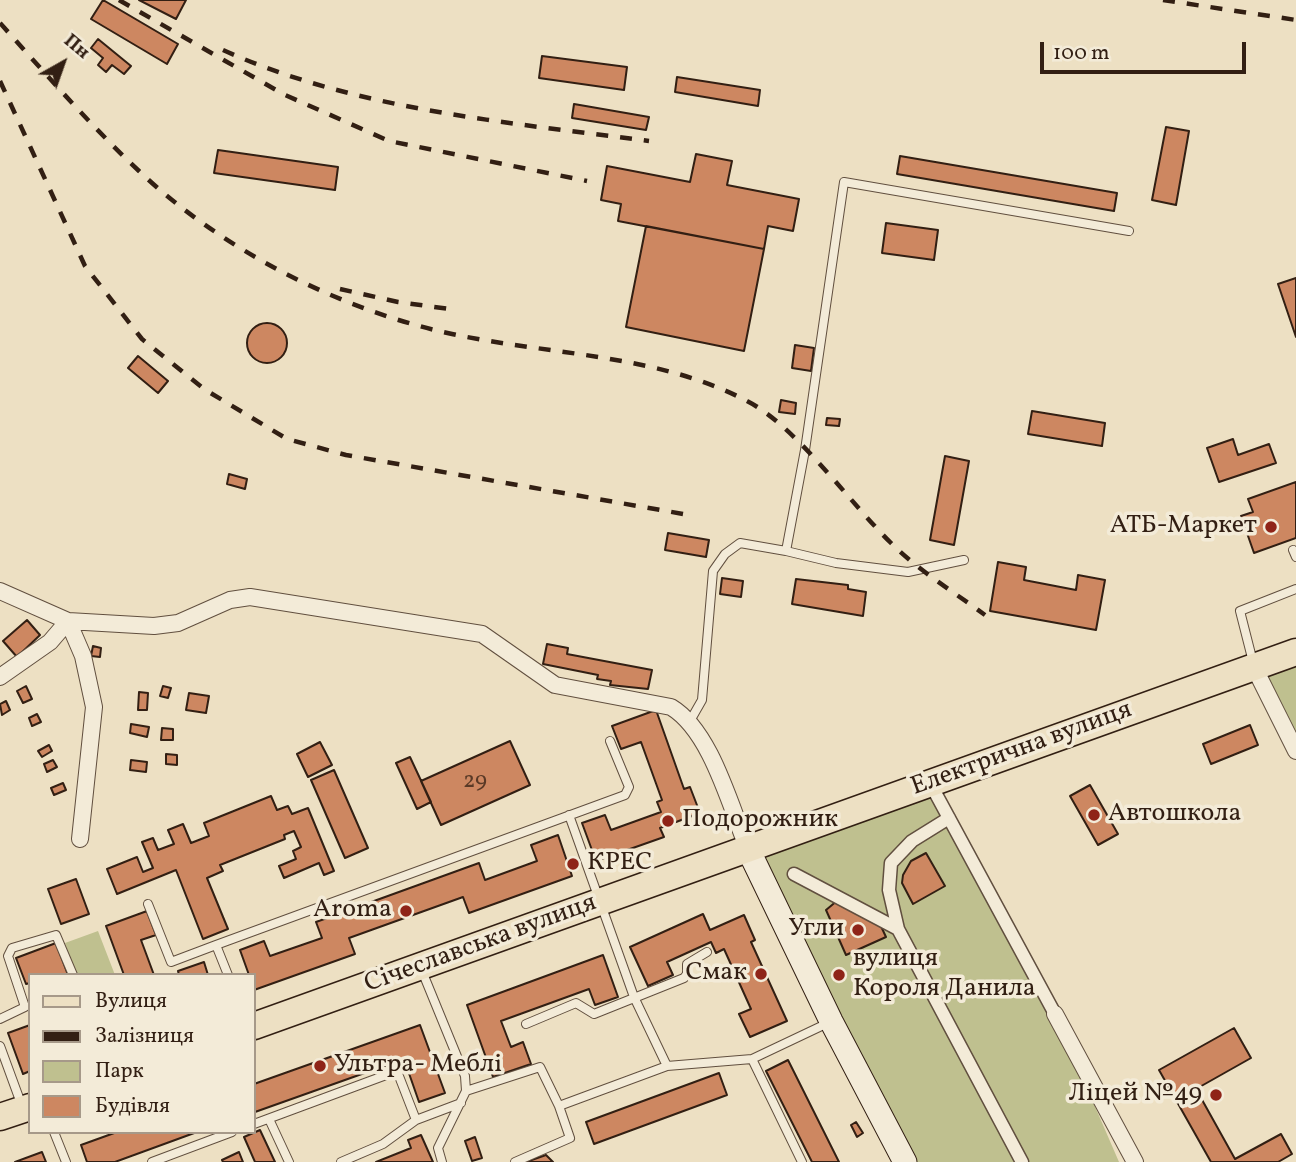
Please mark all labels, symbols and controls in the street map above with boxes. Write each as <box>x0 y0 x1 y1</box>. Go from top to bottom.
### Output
north arrow <box>28 28 98 98</box>
text: Пн <box>58 28 95 66</box>
scale bar <box>1044 28 1250 72</box>
text: 100 m <box>1053 39 1110 68</box>
place label: АТБ-Маркет <box>1110 511 1257 543</box>
marker: АТБ-Маркет <box>1263 519 1279 535</box>
street label: Електрична вулиця <box>907 696 1137 804</box>
house number: 29 <box>463 769 487 797</box>
place label: Автошкола <box>1108 799 1241 831</box>
place label: Подорожник <box>682 805 838 837</box>
marker: Автошкола <box>1086 807 1102 823</box>
marker: Подорожник <box>660 813 676 829</box>
place label: КРЕС <box>587 848 652 880</box>
marker: КРЕС <box>565 856 581 872</box>
street label: Січеславська вулиця <box>361 889 601 1001</box>
place label: Aroma <box>313 895 392 927</box>
marker: Aroma <box>398 903 414 919</box>
place label: Угли <box>788 914 844 946</box>
marker: Угли <box>850 922 866 938</box>
place label: вулиця Короля Данила <box>853 944 1036 1006</box>
place label: Смак <box>685 958 747 990</box>
marker: Смак <box>753 966 769 982</box>
marker: вулиця Короля Данила <box>831 967 847 983</box>
legend <box>28 973 256 1134</box>
text: Вулиця <box>95 987 167 1016</box>
text: Залізниця <box>95 1022 194 1051</box>
place label: Ультра- Меблі <box>334 1050 502 1082</box>
text: Парк <box>95 1057 144 1086</box>
marker: Ультра- Меблі <box>312 1058 328 1074</box>
place label: Ліцей №49 <box>1069 1079 1202 1111</box>
marker: Ліцей №49 <box>1208 1087 1224 1103</box>
text: Будівля <box>95 1092 170 1121</box>

